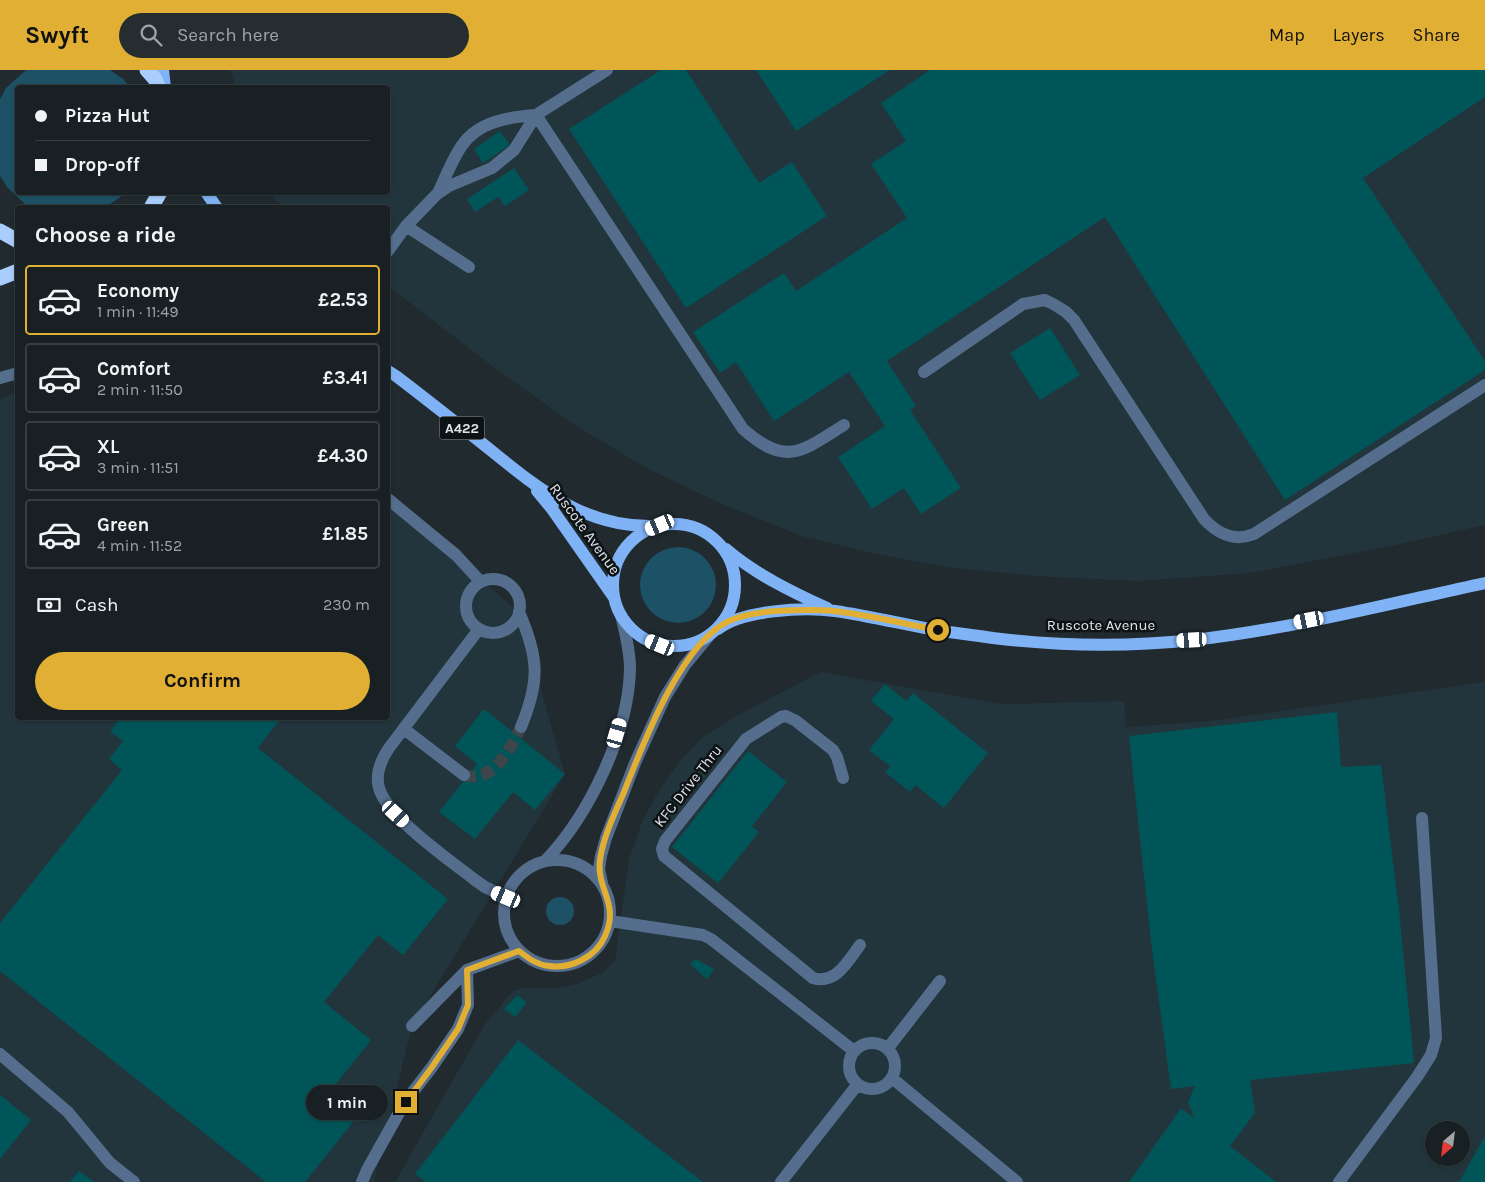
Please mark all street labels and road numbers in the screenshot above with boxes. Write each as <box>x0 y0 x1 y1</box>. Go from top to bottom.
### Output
road number: A422 <box>440 416 484 439</box>
street label: Ruscote Avenue <box>546 480 624 578</box>
street label: Ruscote Avenue <box>1047 616 1155 634</box>
street label: KFC Drive Thru <box>650 741 726 831</box>

